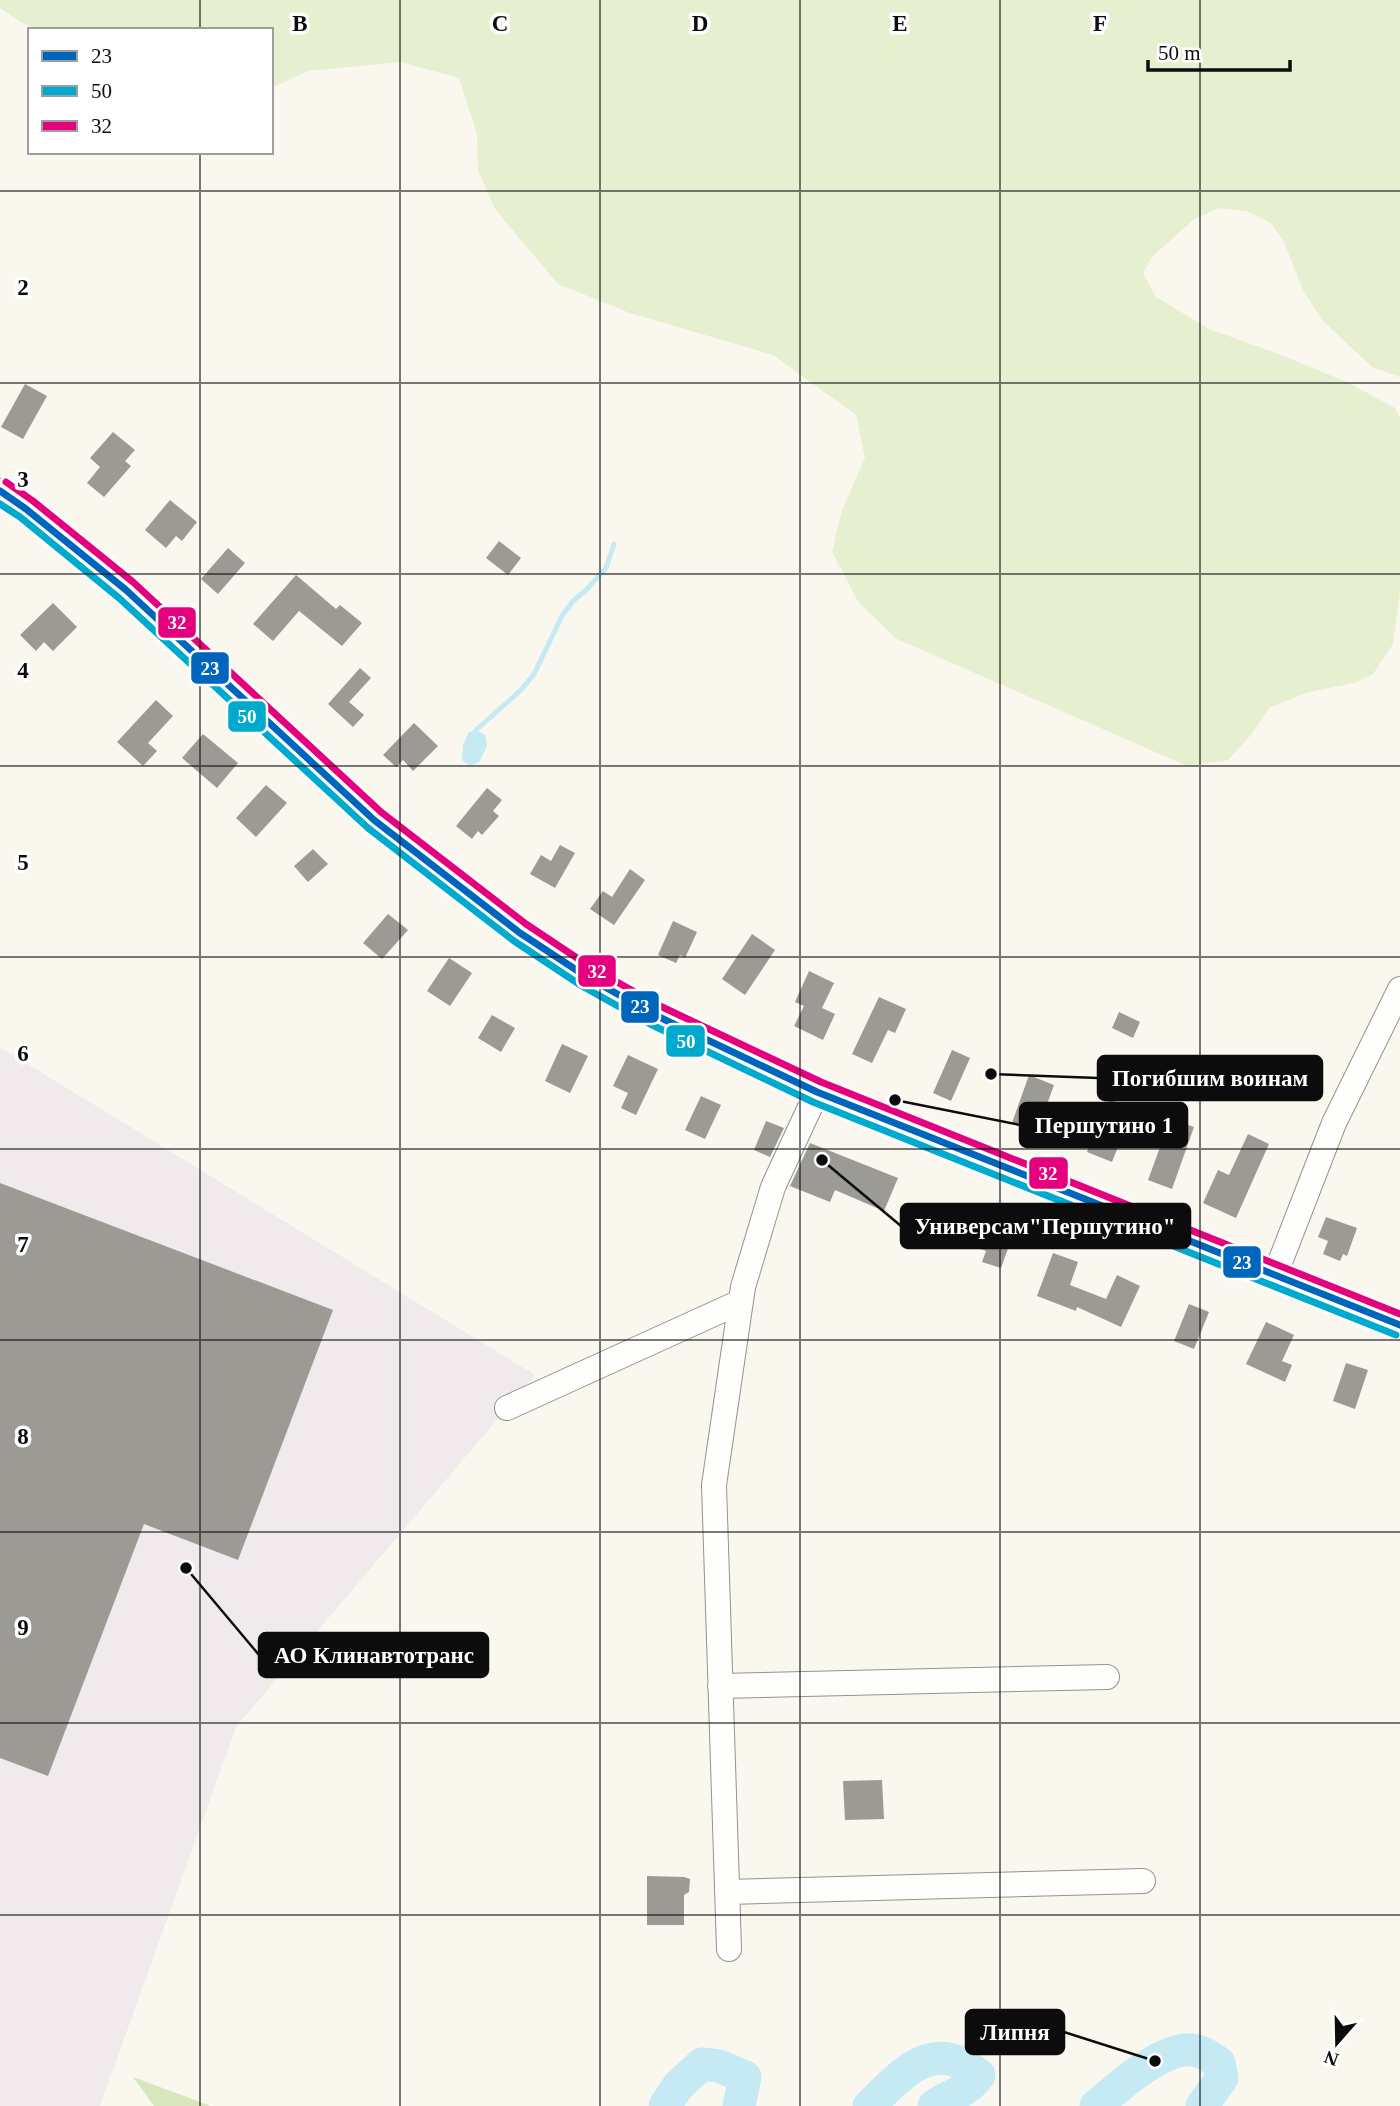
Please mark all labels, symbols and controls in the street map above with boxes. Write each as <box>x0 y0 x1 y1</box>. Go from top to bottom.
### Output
text: B <box>292 11 308 36</box>
text: C <box>492 11 508 36</box>
text: D <box>692 11 708 36</box>
text: E <box>892 11 908 36</box>
text: F <box>1093 11 1107 36</box>
legend <box>28 28 273 154</box>
scale bar <box>1148 28 1290 72</box>
text: 50 m <box>1158 41 1201 65</box>
text: 23 <box>91 44 112 68</box>
text: 50 <box>91 79 112 103</box>
text: 32 <box>91 114 112 138</box>
text: 2 <box>17 275 29 300</box>
text: 3 <box>17 467 29 492</box>
line badge: 32 <box>157 606 197 639</box>
text: 32 <box>168 612 187 633</box>
line badge: 23 <box>190 651 230 685</box>
text: 4 <box>17 658 29 683</box>
text: 23 <box>201 658 220 679</box>
line badge: 50 <box>227 700 267 733</box>
text: 50 <box>238 706 257 727</box>
text: 5 <box>17 850 29 875</box>
line badge: 32 <box>577 954 617 988</box>
text: 32 <box>588 961 607 982</box>
line badge: 23 <box>620 990 660 1024</box>
text: 23 <box>631 996 650 1017</box>
line badge: 50 <box>665 1024 706 1058</box>
text: 50 <box>677 1031 696 1052</box>
text: 6 <box>17 1041 29 1066</box>
callout: Погибшим воинам <box>1098 1056 1322 1100</box>
text: Погибшим воинам <box>1112 1066 1308 1091</box>
callout: Першутино 1 <box>1020 1103 1187 1147</box>
text: Першутино 1 <box>1035 1113 1173 1138</box>
line badge: 32 <box>1028 1156 1069 1190</box>
text: 32 <box>1039 1163 1058 1184</box>
callout: Универсам"Першутино" <box>901 1204 1190 1248</box>
text: Универсам"Першутино" <box>914 1214 1176 1239</box>
text: 7 <box>17 1232 29 1257</box>
line badge: 23 <box>1222 1245 1262 1279</box>
text: 23 <box>1233 1252 1252 1273</box>
text: 8 <box>17 1424 29 1449</box>
text: 9 <box>17 1615 29 1640</box>
callout: АО Клинавтотранс <box>259 1633 488 1677</box>
text: АО Клинавтотранс <box>274 1643 474 1668</box>
north arrow <box>1302 2008 1372 2078</box>
callout: Липня <box>966 2010 1064 2054</box>
text: Липня <box>980 2020 1050 2045</box>
text: N <box>1321 2046 1341 2071</box>

